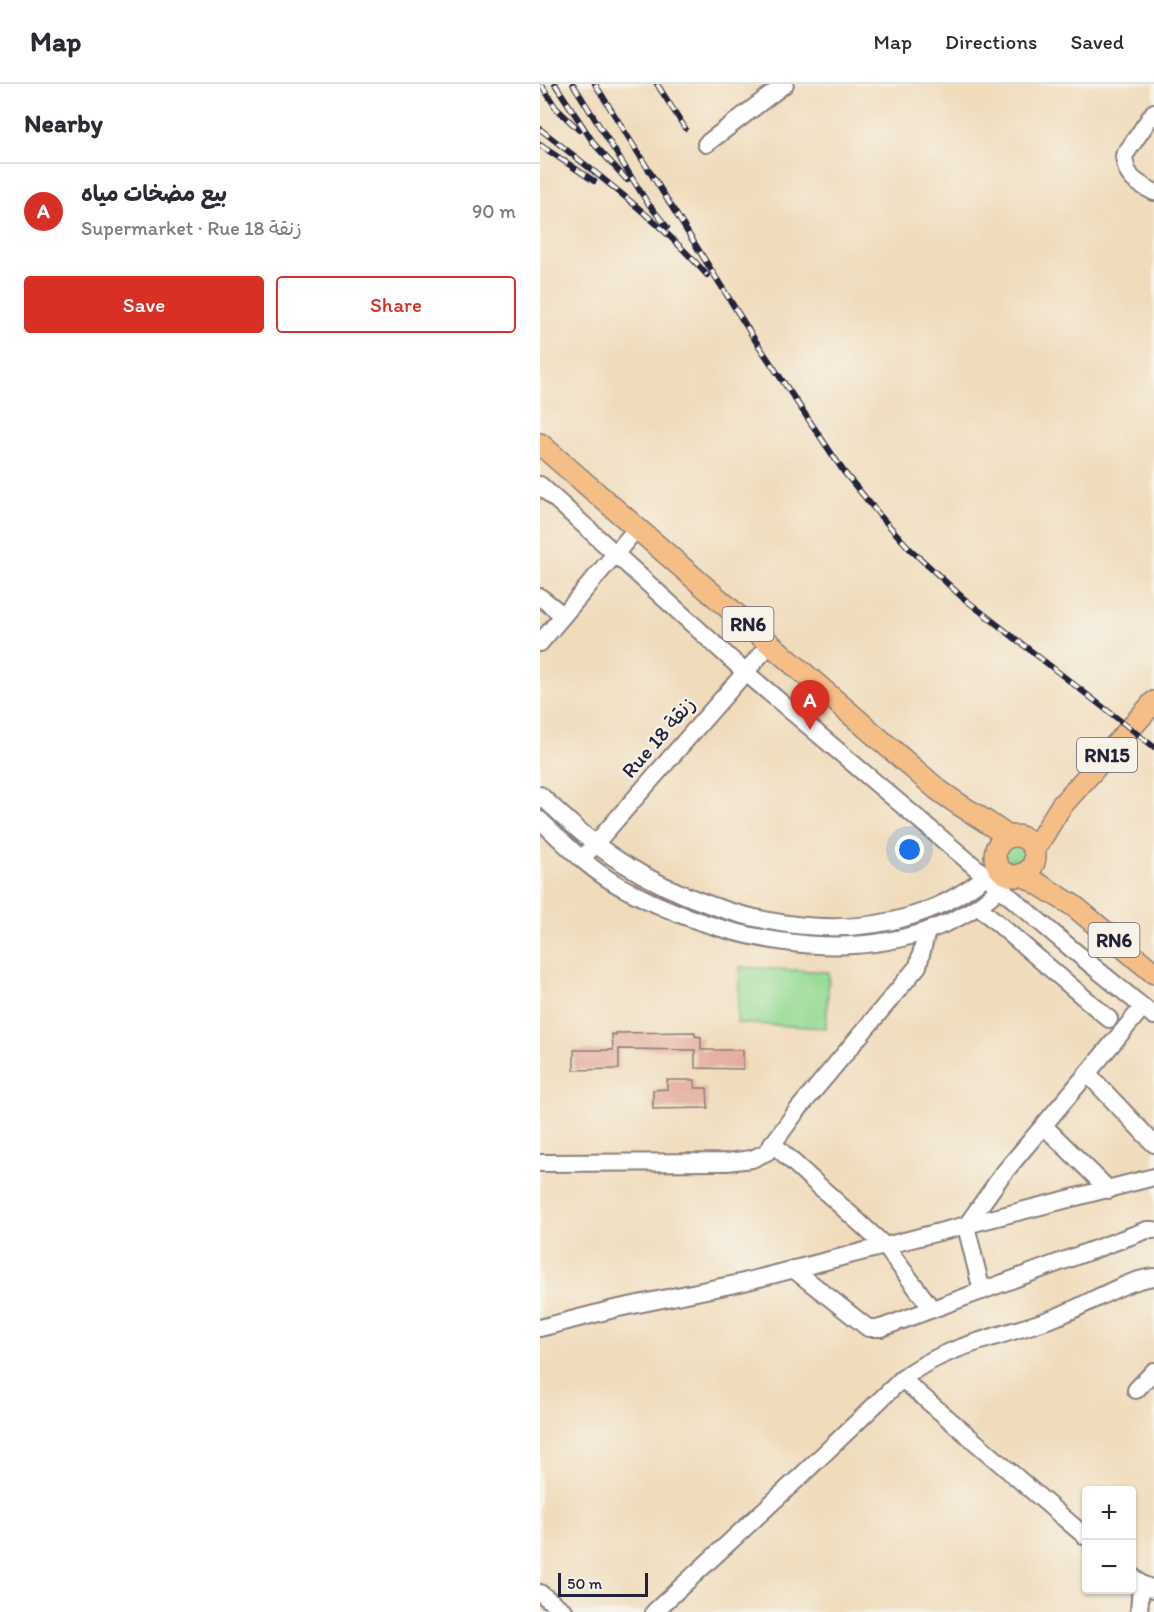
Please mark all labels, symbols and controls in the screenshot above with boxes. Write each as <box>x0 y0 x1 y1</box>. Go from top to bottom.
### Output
text: Map <box>30 24 81 58</box>
text: Map <box>874 29 912 54</box>
text: Directions <box>945 29 1037 54</box>
text: Saved <box>1070 29 1124 54</box>
text: Nearby <box>24 107 103 139</box>
text: بيع مضخات مياه <box>81 180 227 207</box>
text: A <box>37 199 50 223</box>
text: 90 m <box>472 199 516 223</box>
text: Supermarket · Rue 18 زنقة <box>81 216 302 240</box>
button: Save <box>24 276 264 333</box>
button: Share <box>276 276 516 333</box>
road number: RN6 <box>722 607 774 641</box>
pin: A <box>790 680 830 730</box>
street label: Rue 18 زنقة <box>616 691 700 783</box>
road number: RN15 <box>1077 738 1137 772</box>
your location <box>895 835 924 864</box>
road number: RN6 <box>1088 923 1140 957</box>
map controls <box>1082 1486 1136 1594</box>
button: + <box>1082 1486 1136 1540</box>
button: − <box>1082 1540 1136 1594</box>
scale bar <box>558 1570 648 1598</box>
text: 50 m <box>567 1574 602 1593</box>

